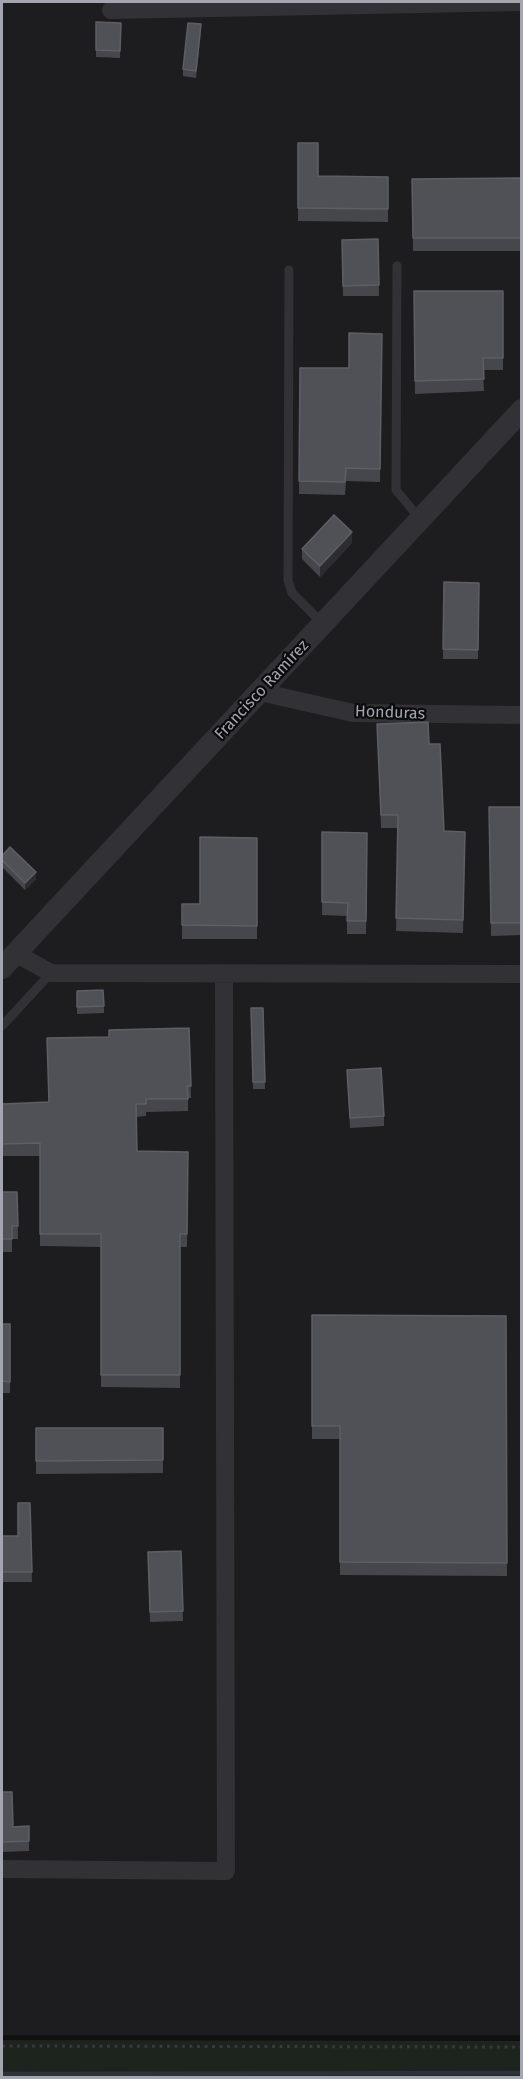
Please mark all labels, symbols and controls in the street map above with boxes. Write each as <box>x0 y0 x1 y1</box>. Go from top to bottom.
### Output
street label: Francisco Ramírez <box>211 636 313 744</box>
street label: Honduras <box>355 702 425 724</box>

